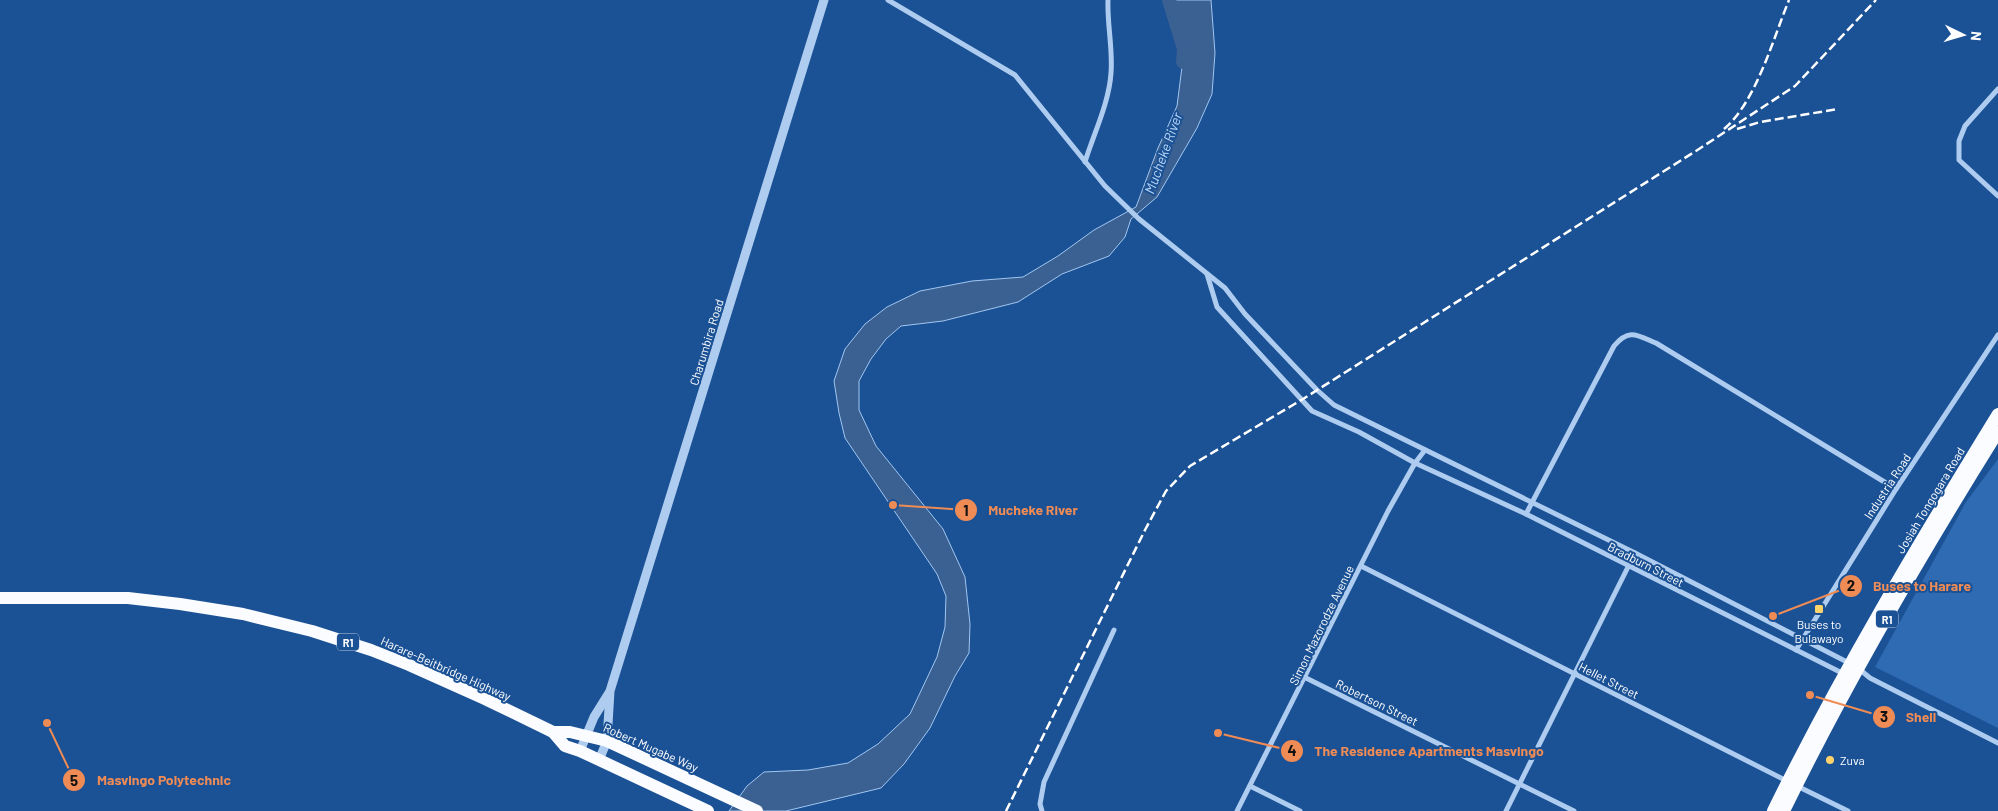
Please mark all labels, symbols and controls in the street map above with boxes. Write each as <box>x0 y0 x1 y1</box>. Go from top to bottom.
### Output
north arrow <box>1938 10 1988 60</box>
text: N <box>1968 31 1985 42</box>
water label: Mucheke River <box>1140 109 1186 196</box>
street label: Charumbira Road <box>686 297 726 387</box>
street label: Josiah Tongogara Road <box>1893 444 1967 556</box>
street label: Industria Road <box>1861 451 1913 521</box>
callout: Mucheke River <box>953 496 1088 525</box>
text: 1 <box>963 501 969 519</box>
text: Mucheke River <box>988 501 1078 518</box>
street label: Bradburn Street <box>1606 539 1686 589</box>
street label: Simon Mazorodze Avenue <box>1286 563 1356 687</box>
callout: Buses to Harare <box>1838 571 1981 600</box>
text: 2 <box>1847 576 1855 594</box>
text: Buses to Harare <box>1873 577 1971 594</box>
marker: Buses to Bulawayo <box>1813 603 1825 615</box>
road number: R1 <box>1876 610 1898 628</box>
place label: Buses to Bulawayo <box>1794 617 1844 645</box>
street label: Harare-Beitbridge Highway <box>379 633 514 703</box>
road number: R1 <box>337 634 359 650</box>
street label: Hellet Street <box>1577 659 1641 701</box>
street label: Robertson Street <box>1334 676 1420 728</box>
callout: Shell <box>1871 702 1947 731</box>
text: 3 <box>1880 707 1888 725</box>
text: Shell <box>1906 708 1936 725</box>
street label: Robert Mugabe Way <box>601 720 701 774</box>
callout: The Residence Apartments Masvingo <box>1279 736 1554 765</box>
text: 4 <box>1287 741 1297 759</box>
text: The Residence Apartments Masvingo <box>1314 742 1544 759</box>
place label: Zuva <box>1840 753 1865 767</box>
marker: Zuva <box>1824 754 1836 766</box>
callout: Masvingo Polytechnic <box>62 766 241 795</box>
text: 5 <box>70 771 78 789</box>
text: Masvingo Polytechnic <box>97 771 231 788</box>

